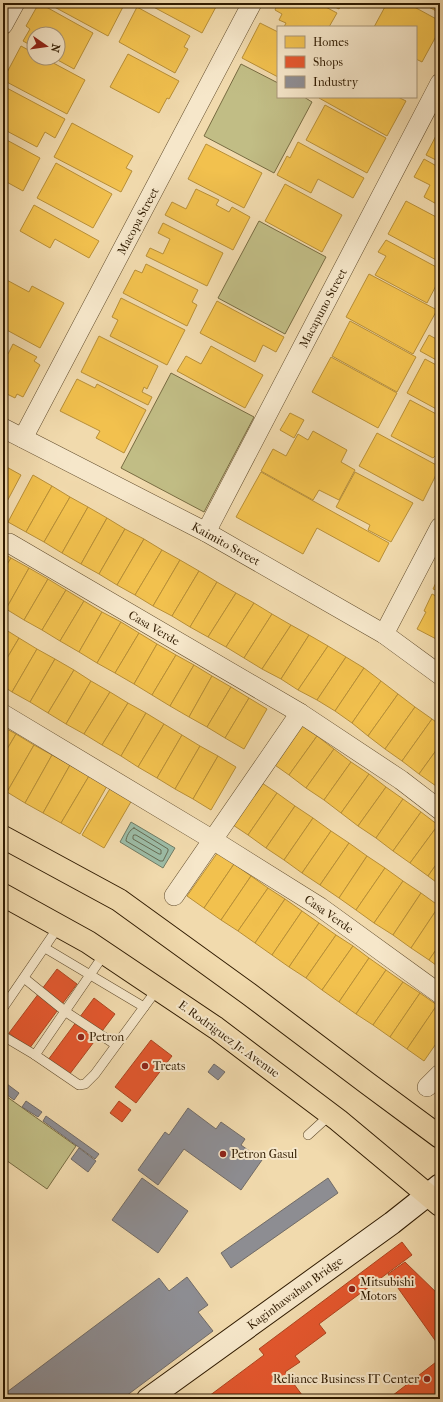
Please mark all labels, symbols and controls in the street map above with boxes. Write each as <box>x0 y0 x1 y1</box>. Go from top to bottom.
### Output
north arrow <box>26 26 66 66</box>
legend <box>277 26 417 98</box>
text: Homes <box>313 35 349 49</box>
text: N <box>48 43 63 54</box>
text: Shops <box>313 55 343 69</box>
text: Industry <box>313 75 359 89</box>
street label: Macopa Street <box>114 184 162 257</box>
street label: Macapuno Street <box>296 265 350 350</box>
street label: Kaimito Street <box>189 519 263 569</box>
street label: Casa Verde <box>126 608 182 648</box>
street label: Casa Verde <box>302 892 356 936</box>
street label: E. Rodriguez Jr. Avenue <box>176 998 282 1080</box>
place label: Petron <box>89 1030 124 1044</box>
marker: Petron <box>76 1032 86 1042</box>
place label: Treats <box>153 1059 186 1073</box>
marker: Treats <box>140 1061 150 1071</box>
place label: Petron Gasul <box>231 1147 298 1161</box>
marker: Petron Gasul <box>218 1149 228 1159</box>
street label: Kaginhawahan Bridge <box>244 1254 346 1332</box>
place label: Mitsubishi Motors <box>360 1275 415 1303</box>
marker: Mitsubishi Motors <box>347 1284 357 1294</box>
place label: Reliance Business IT Center <box>273 1372 420 1386</box>
marker: Reliance Business IT Center <box>422 1374 432 1384</box>

